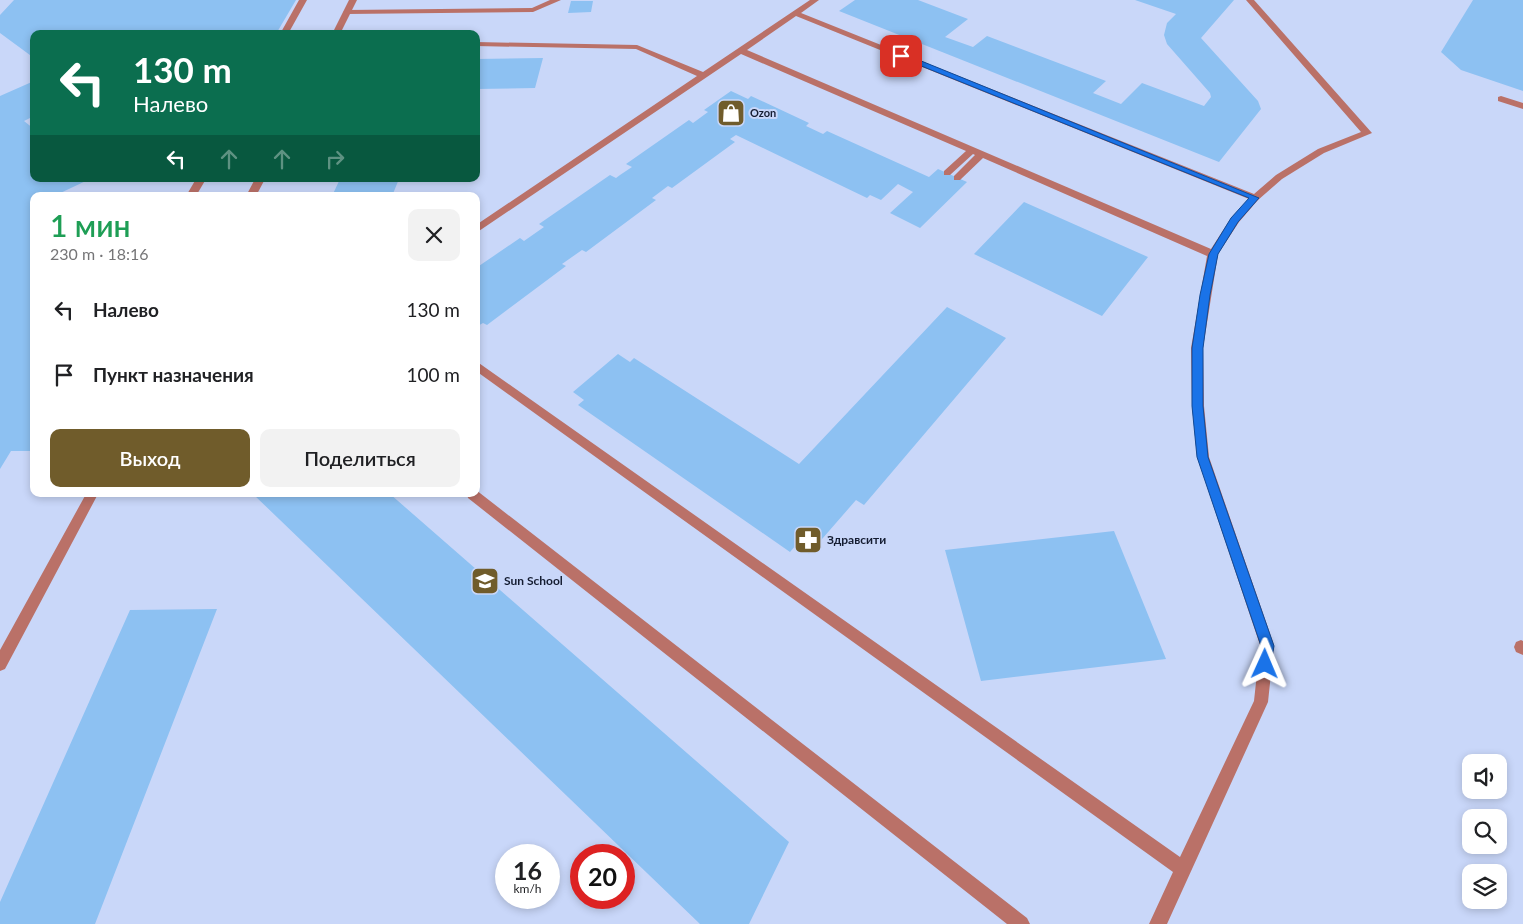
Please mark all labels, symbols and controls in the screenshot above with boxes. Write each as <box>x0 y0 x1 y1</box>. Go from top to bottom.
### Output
pin <box>880 35 922 77</box>
icon: arrive <box>887 42 915 70</box>
text: 130 m <box>133 48 232 90</box>
icon: left <box>50 50 115 115</box>
text: Налево <box>133 90 208 117</box>
shop icon: Ozon <box>716 98 746 128</box>
place label: Ozon <box>750 106 776 119</box>
icon: left <box>162 145 190 173</box>
icon: ahead <box>215 145 243 173</box>
icon: ahead <box>268 145 296 173</box>
icon: right <box>321 145 349 173</box>
text: 1 мин <box>50 207 131 243</box>
button: close <box>408 209 460 261</box>
text: 230 m · 18:16 <box>50 244 149 263</box>
icon: left <box>50 296 78 324</box>
text: Налево <box>93 298 159 321</box>
text: 130 m <box>406 298 460 321</box>
icon: arrive <box>50 361 78 389</box>
text: Пункт назначения <box>93 363 254 386</box>
text: 100 m <box>406 363 460 386</box>
button: Выход <box>50 429 250 487</box>
button: Поделиться <box>260 429 460 487</box>
pharmacy icon: Здравсити <box>793 525 823 555</box>
place label: Здравсити <box>827 532 886 547</box>
school or university icon: Sun School <box>470 566 500 596</box>
place label: Sun School <box>504 573 563 588</box>
position arrow <box>1238 637 1290 689</box>
map controls <box>1462 754 1507 909</box>
button: sound <box>1462 754 1507 799</box>
button: search <box>1462 809 1507 854</box>
speed limit sign: 20 <box>570 844 635 909</box>
text: 16 <box>513 855 542 885</box>
button: layers <box>1462 864 1507 909</box>
text: km/h <box>513 881 542 896</box>

